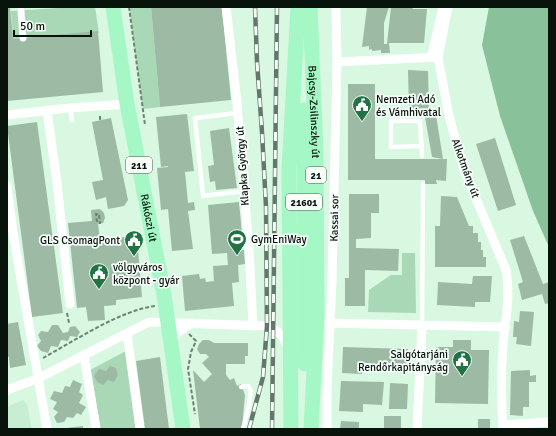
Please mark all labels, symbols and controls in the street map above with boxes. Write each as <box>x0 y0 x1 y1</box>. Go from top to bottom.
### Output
scale bar <box>14 12 91 38</box>
text: 50 m <box>20 19 45 34</box>
street label: Bajcsy-Zsilinszky út <box>305 65 322 159</box>
place label: Nemzeti Adó és Vámhivatal <box>376 93 441 119</box>
public building icon: Nemzeti Adó és Vámhivatal <box>351 94 373 122</box>
street label: Klapka György út <box>233 126 252 206</box>
street label: Alkotmány út <box>449 137 482 200</box>
road number: 211 <box>126 157 152 173</box>
road number: 21 <box>306 167 326 183</box>
street label: Rákóczi út <box>138 193 160 243</box>
road number: 21601 <box>286 194 322 210</box>
street label: Kassai sor <box>328 194 341 242</box>
sports icon: GymEniWay <box>226 228 248 256</box>
public building icon: GLS CsomagPont <box>123 229 145 257</box>
place label: GymEniWay <box>251 233 308 246</box>
place label: GLS CsomagPont <box>40 234 120 247</box>
place label: völgyváros központ - gyár <box>113 261 179 287</box>
public building icon: völgyváros központ - gyár <box>88 262 110 290</box>
place label: Salgótarjáni Rendőrkapitányság <box>358 348 448 374</box>
public building icon: Salgótarjáni Rendőrkapitányság <box>451 349 473 377</box>

